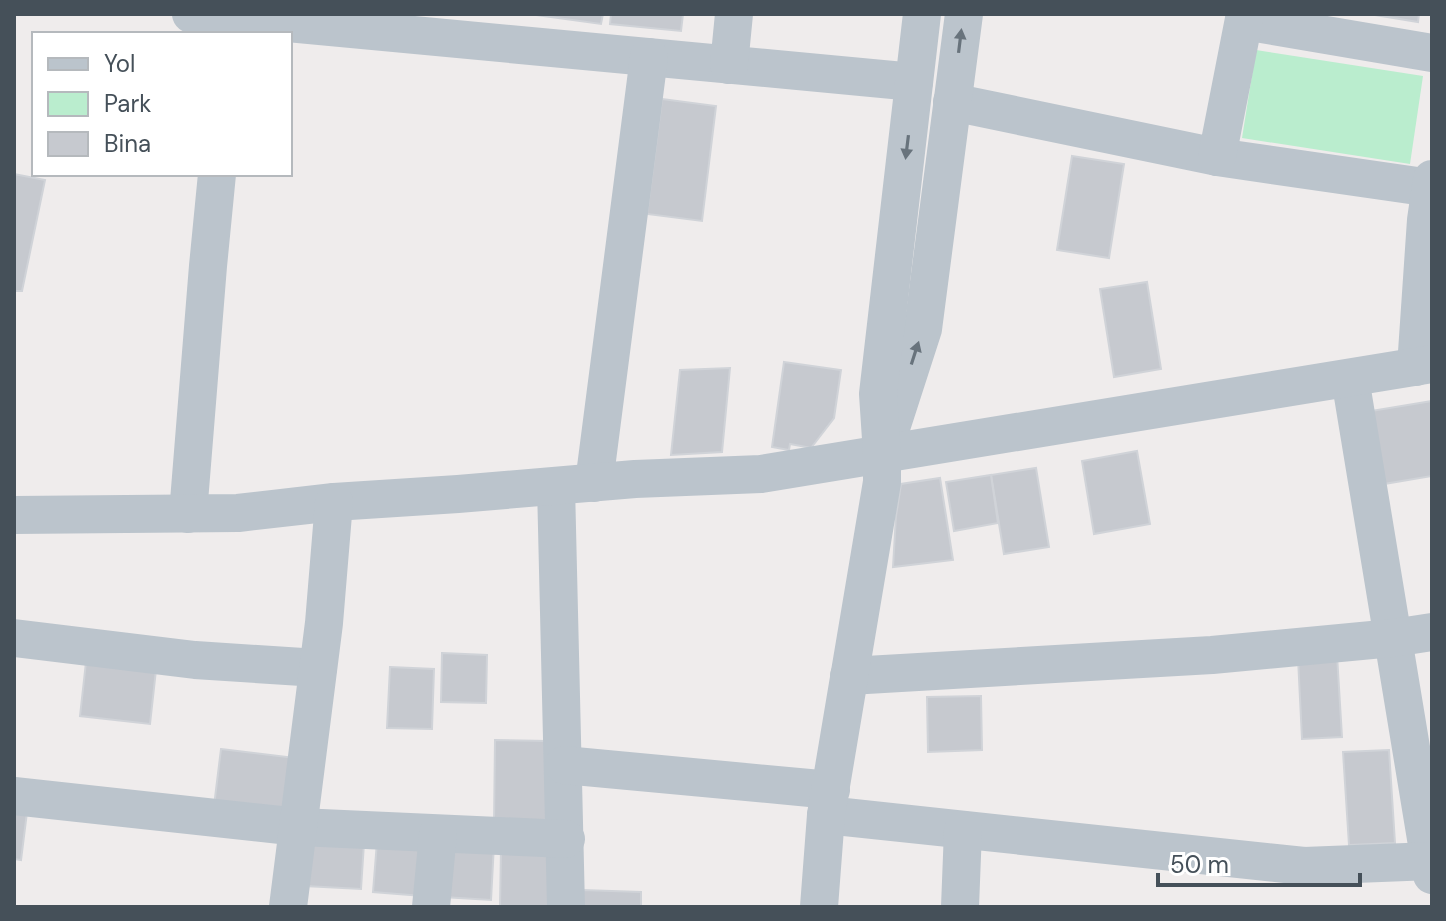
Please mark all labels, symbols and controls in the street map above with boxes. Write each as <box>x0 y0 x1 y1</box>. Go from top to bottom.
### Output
one-way arrow <box>954 28 967 53</box>
legend <box>32 32 292 176</box>
text: Yol <box>104 48 135 79</box>
text: Park <box>104 88 151 119</box>
text: Bina <box>104 128 151 159</box>
one-way arrow <box>900 135 913 160</box>
one-way arrow <box>910 341 922 365</box>
scale bar <box>1158 837 1360 887</box>
text: 50 m <box>1170 849 1229 880</box>

